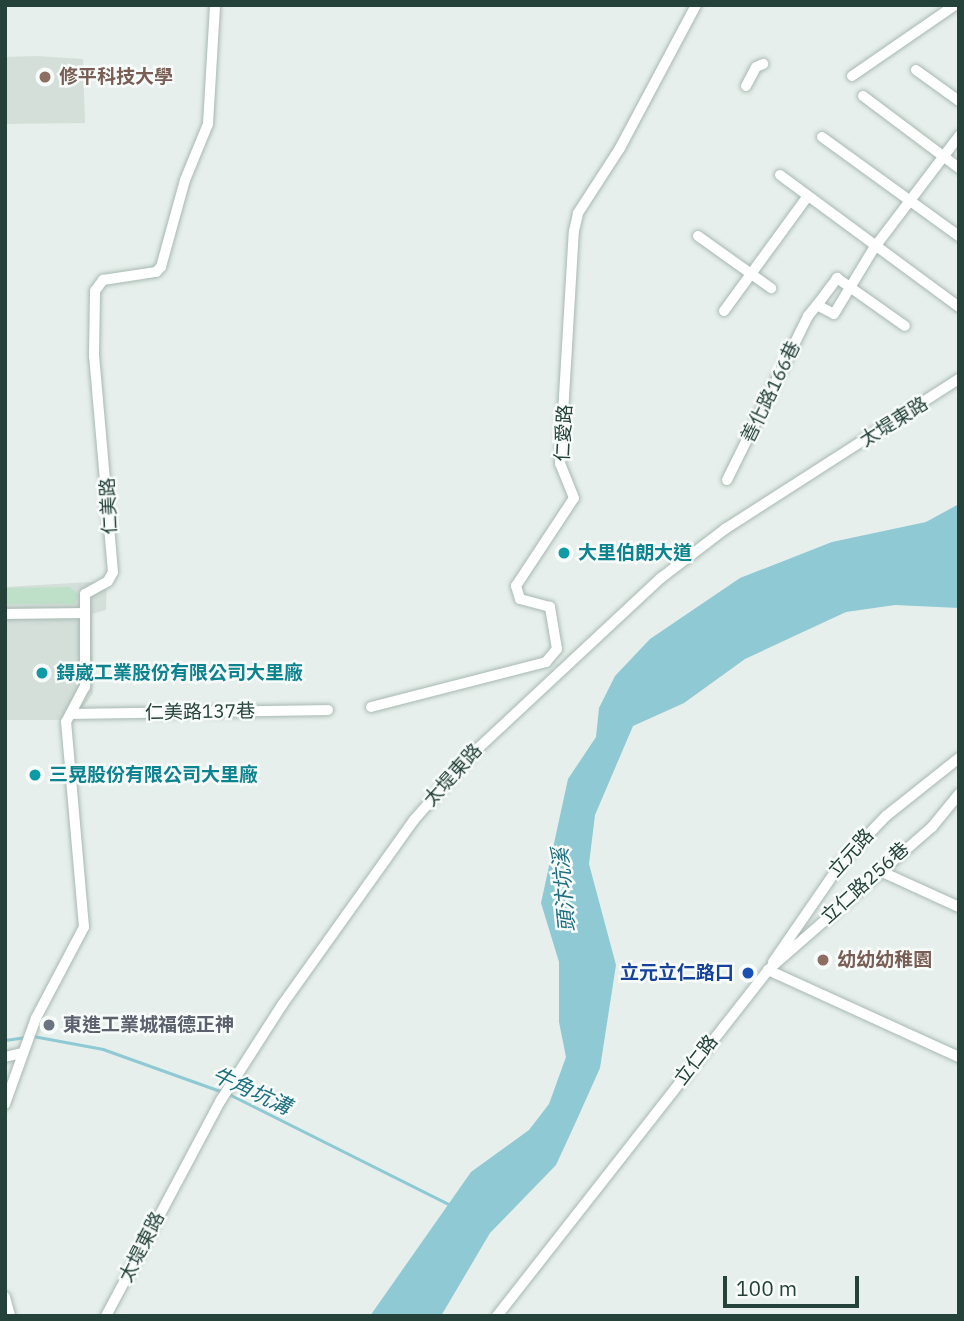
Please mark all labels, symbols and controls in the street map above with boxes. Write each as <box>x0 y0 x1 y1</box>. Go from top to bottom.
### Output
place label: 修平科技大學 <box>59 66 173 88</box>
marker: 修平科技大學 <box>37 69 53 85</box>
street label: 善化路166巷 <box>737 337 805 447</box>
street label: 太堤東路 <box>856 392 932 452</box>
street label: 仁愛路 <box>551 404 577 462</box>
street label: 仁美路 <box>96 477 122 535</box>
place label: 大里伯朗大道 <box>578 542 692 564</box>
marker: 大里伯朗大道 <box>556 545 572 561</box>
place label: 鍀崴工業股份有限公司大里廠 <box>56 662 303 684</box>
marker: 鍀崴工業股份有限公司大里廠 <box>34 665 50 681</box>
street label: 仁美路137巷 <box>145 700 255 724</box>
street label: 太堤東路 <box>419 739 487 811</box>
place label: 三晃股份有限公司大里廠 <box>49 764 258 786</box>
marker: 三晃股份有限公司大里廠 <box>27 767 43 783</box>
street label: 立元路 <box>823 824 879 882</box>
street label: 立仁路256巷 <box>816 838 914 928</box>
water label: 頭汴坑溪 <box>547 847 579 933</box>
place label: 幼幼幼稚園 <box>837 949 932 971</box>
marker: 幼幼幼稚園 <box>815 952 831 968</box>
place label: 立元立仁路口 <box>620 962 734 984</box>
marker: 立元立仁路口 <box>740 965 756 981</box>
place label: 東進工業城福德正神 <box>63 1014 234 1036</box>
marker: 東進工業城福德正神 <box>41 1017 57 1033</box>
street label: 立仁路 <box>669 1031 723 1089</box>
water label: 牛角坑溝 <box>209 1061 295 1119</box>
street label: 太堤東路 <box>115 1208 169 1286</box>
scale bar <box>726 1262 862 1306</box>
text: 100 m <box>736 1274 797 1302</box>

